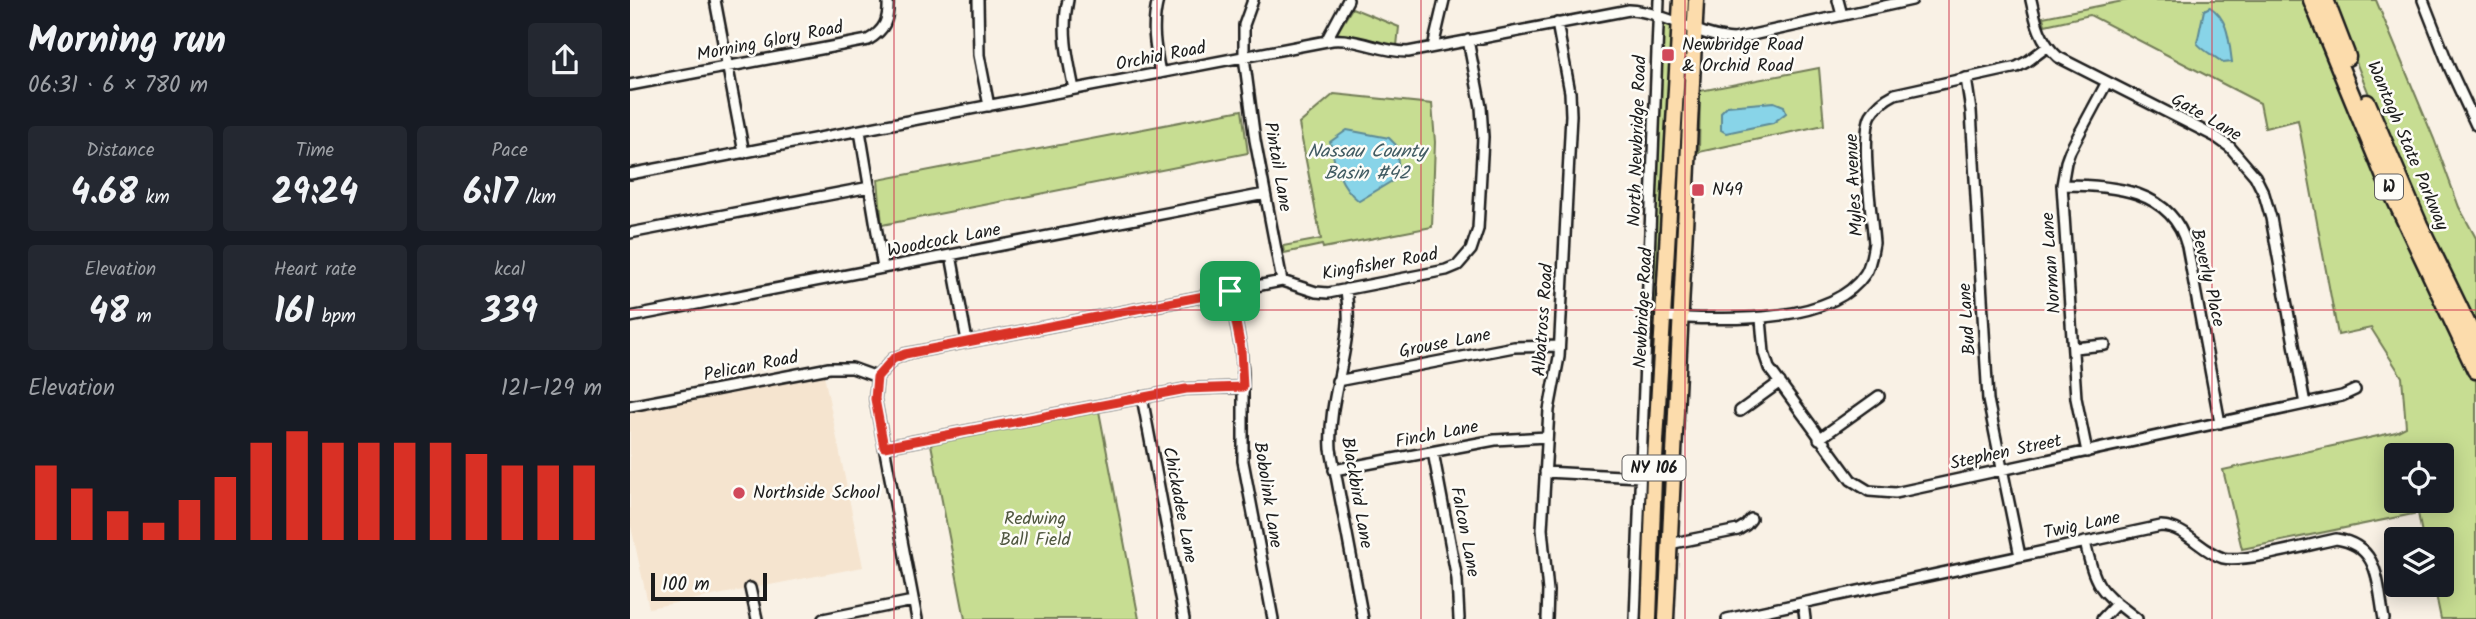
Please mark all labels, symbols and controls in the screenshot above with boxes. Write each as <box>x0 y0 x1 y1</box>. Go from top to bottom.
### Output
text: Morning run <box>28 12 226 72</box>
street label: Morning Glory Road <box>694 13 847 70</box>
button: share <box>528 23 602 97</box>
place label: Newbridge Road & Orchid Road <box>1682 31 1804 81</box>
street label: Orchid Road <box>1113 34 1210 80</box>
marker: Newbridge Road & Orchid Road <box>1660 47 1676 63</box>
street label: North Newbridge Road <box>1621 54 1656 227</box>
street label: Wantagh State Parkway <box>2362 58 2452 234</box>
text: 06:31 · 6 × 780 m <box>28 68 208 104</box>
street label: Gate Lane <box>2165 86 2247 150</box>
street label: Pintail Lane <box>1255 120 1299 214</box>
street label: Myles Avenue <box>1838 133 1872 237</box>
text: Distance <box>86 136 154 166</box>
text: Time <box>296 136 334 166</box>
text: Pace <box>492 136 528 166</box>
water label: Nassau County Basin #42 <box>1307 137 1430 189</box>
text: 4.68 <box>71 166 138 222</box>
text: 29:24 <box>272 166 358 222</box>
text: 6:17 <box>463 166 518 222</box>
road number: W <box>2375 174 2403 200</box>
place label: N49 <box>1712 176 1743 205</box>
marker: N49 <box>1690 182 1706 198</box>
text: km <box>138 183 170 213</box>
text: /km <box>518 183 556 213</box>
street label: Norman Lane <box>2034 211 2070 315</box>
street label: Woodcock Lane <box>885 216 1003 266</box>
street label: Beverly Place <box>2182 226 2232 330</box>
street label: Kingfisher Road <box>1320 240 1441 289</box>
street label: Newbridge Road <box>1626 246 1662 369</box>
text: Elevation <box>84 255 156 285</box>
text: Heart rate <box>274 255 356 285</box>
text: kcal <box>494 255 525 285</box>
pin <box>1200 261 1260 321</box>
street label: Albatross Road <box>1526 262 1562 377</box>
icon: arrive <box>1211 272 1249 310</box>
street label: Bud Lane <box>1951 282 1985 356</box>
text: 48 <box>89 285 129 341</box>
text: 161 <box>274 285 314 341</box>
text: 339 <box>482 285 538 341</box>
text: m <box>129 302 152 332</box>
text: bpm <box>314 302 356 332</box>
street label: Grouse Lane <box>1397 321 1493 367</box>
street label: Pelican Road <box>701 343 802 390</box>
text: Elevation <box>28 371 115 407</box>
text: 121–129 m <box>501 371 602 407</box>
street label: Finch Lane <box>1393 413 1481 457</box>
street label: Stephen Street <box>1948 427 2066 479</box>
street label: Blackbird Lane <box>1332 435 1380 551</box>
street label: Bobolink Lane <box>1244 440 1290 550</box>
map controls <box>2384 443 2454 597</box>
button: locate <box>2384 443 2454 513</box>
street label: Chickadee Lane <box>1154 444 1204 566</box>
road number: NY 106 <box>1622 456 1686 481</box>
place label: Northside School <box>753 479 881 508</box>
street label: Falcon Lane <box>1441 484 1487 580</box>
marker: Northside School <box>731 485 747 501</box>
street label: Twig Lane <box>2041 504 2123 548</box>
park label: Redwing Ball Field <box>999 505 1072 555</box>
button: layers <box>2384 527 2454 597</box>
scale bar <box>651 570 766 602</box>
text: 100 m <box>662 570 710 600</box>

